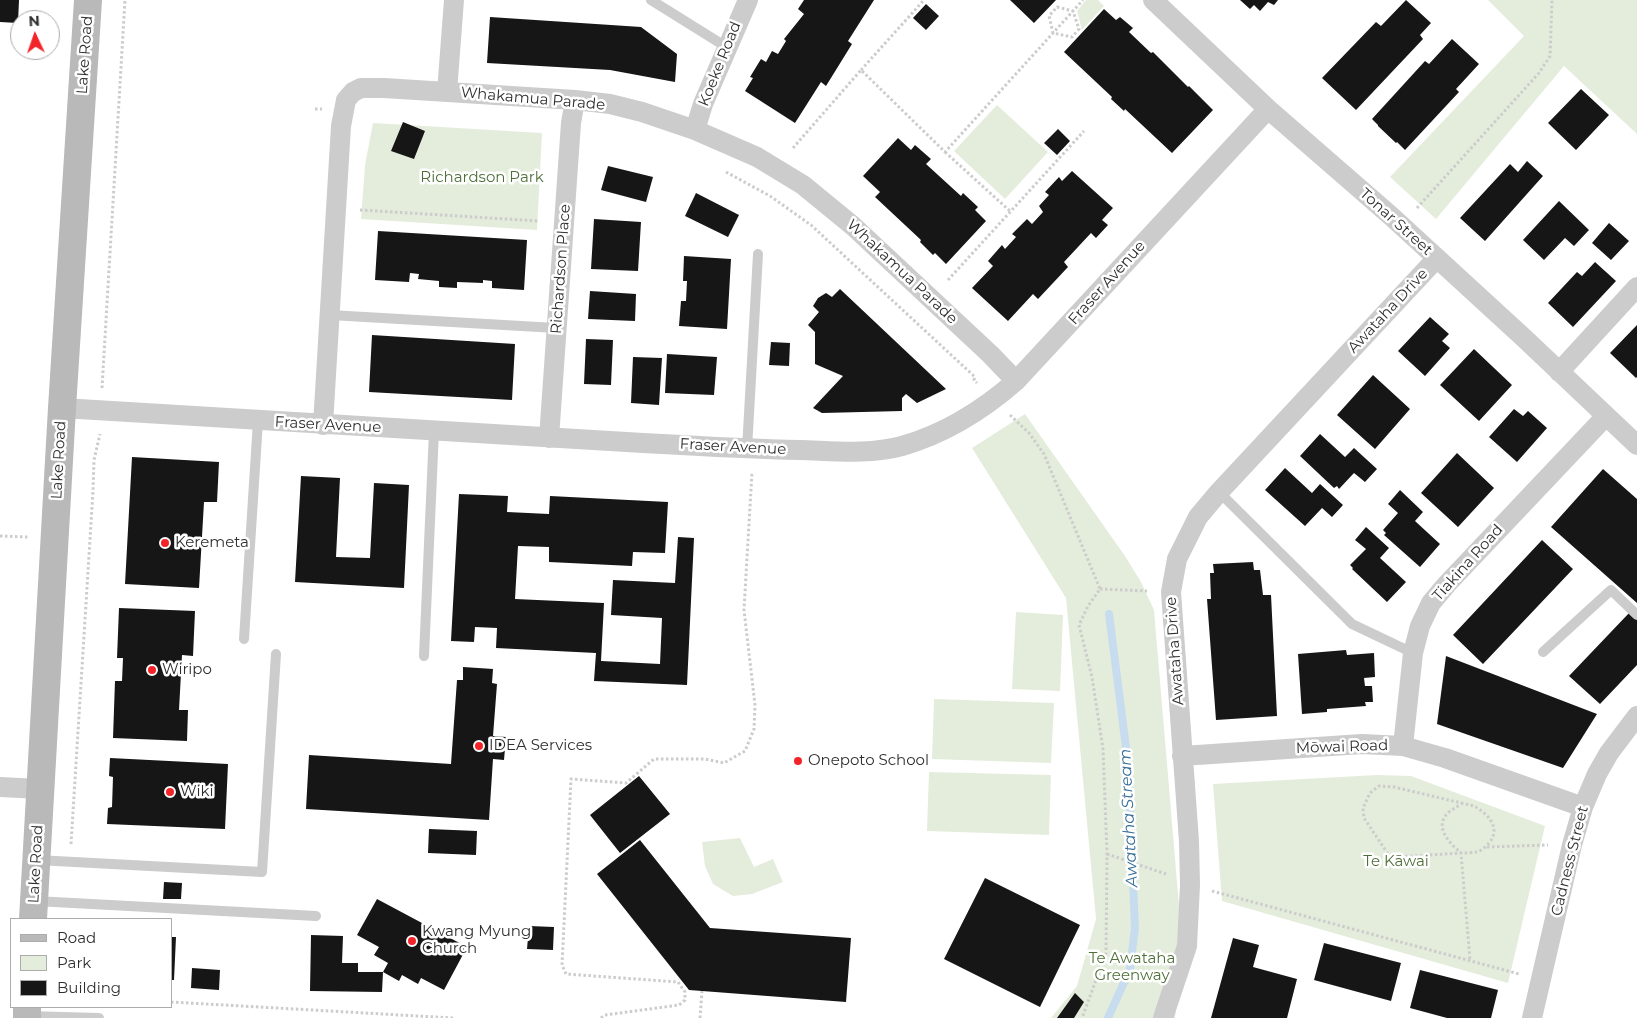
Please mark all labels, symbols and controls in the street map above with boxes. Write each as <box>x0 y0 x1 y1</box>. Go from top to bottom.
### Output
north arrow <box>10 10 60 60</box>
text: N <box>28 12 40 30</box>
street label: Lake Road <box>73 15 97 95</box>
street label: Koeke Road <box>695 19 745 109</box>
street label: Whakamua Parade <box>460 84 606 114</box>
park label: Richardson Park <box>420 169 544 187</box>
street label: Tonar Street <box>1356 185 1436 259</box>
street label: Richardson Place <box>547 204 575 334</box>
street label: Whakamua Parade <box>843 216 961 328</box>
street label: Fraser Avenue <box>1065 237 1149 329</box>
street label: Awataha Drive <box>1344 265 1432 357</box>
street label: Fraser Avenue <box>274 413 382 437</box>
street label: Lake Road <box>48 420 70 500</box>
street label: Fraser Avenue <box>679 435 787 459</box>
street label: Tiakina Road <box>1429 521 1507 605</box>
place label: Keremeta <box>175 534 249 552</box>
marker: Keremeta <box>159 537 171 549</box>
street label: Awataha Drive <box>1162 596 1188 706</box>
place label: Wiripo <box>162 661 212 679</box>
marker: Wiripo <box>146 664 158 676</box>
street label: Mōwai Road <box>1295 736 1389 758</box>
place label: IDEA Services <box>489 737 592 755</box>
marker: IDEA Services <box>473 740 485 752</box>
water label: Awataha Stream <box>1116 748 1142 888</box>
place label: Onepoto School <box>808 752 929 770</box>
marker: Onepoto School <box>792 755 804 767</box>
place label: Wiki <box>180 783 213 801</box>
marker: Wiki <box>164 786 176 798</box>
street label: Cadness Street <box>1548 804 1592 918</box>
street label: Lake Road <box>25 824 47 904</box>
park label: Te Kāwai <box>1363 853 1429 871</box>
legend <box>10 918 172 1008</box>
place label: Kwang Myung Church <box>422 923 531 958</box>
text: Road <box>57 928 96 947</box>
marker: Kwang Myung Church <box>406 935 418 947</box>
park label: Te Awataha Greenway <box>1089 950 1175 985</box>
text: Park <box>57 953 91 972</box>
text: Building <box>57 978 121 997</box>

